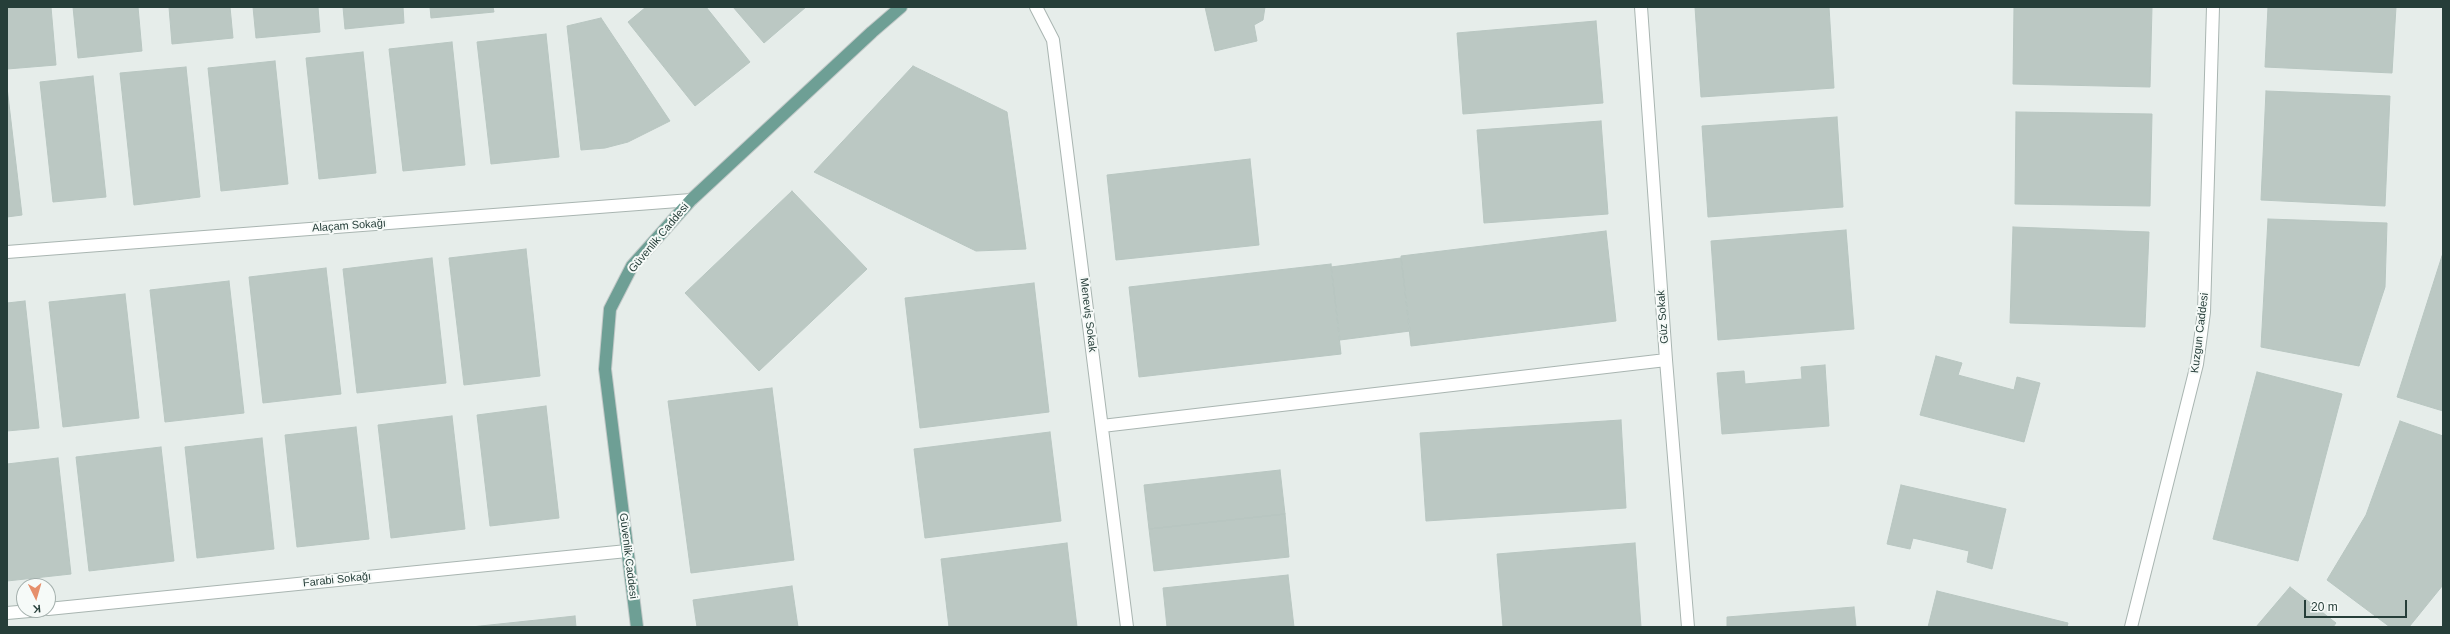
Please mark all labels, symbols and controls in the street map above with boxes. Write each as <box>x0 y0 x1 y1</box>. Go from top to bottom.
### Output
street label: Güvenlik Caddesi <box>626 201 692 275</box>
street label: Alaçam Sokağı <box>312 217 386 235</box>
street label: Meneviş Sokak <box>1077 277 1099 353</box>
street label: Güz Sokak <box>1655 290 1671 344</box>
street label: Kuzgun Caddesi <box>2189 292 2211 374</box>
street label: Güvenlik Caddesi <box>616 512 640 600</box>
street label: Farabi Sokağı <box>302 570 372 590</box>
north arrow <box>16 578 56 618</box>
scale bar <box>2306 592 2409 618</box>
text: 20 m <box>2311 600 2338 614</box>
text: K <box>32 603 41 615</box>

